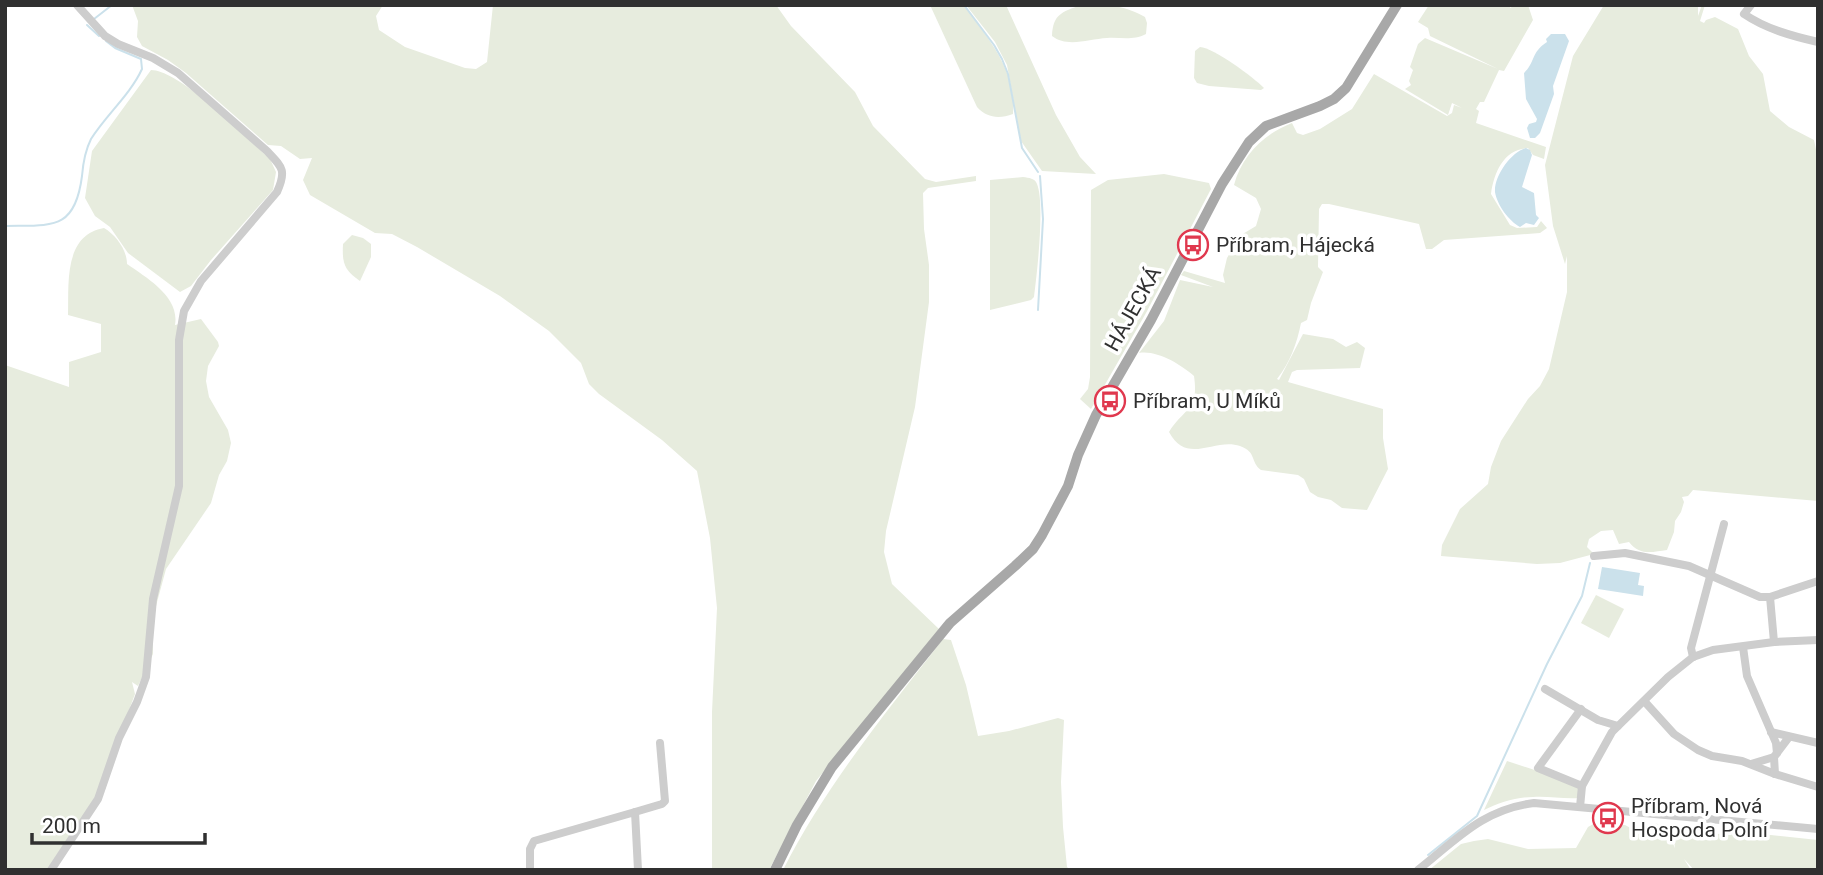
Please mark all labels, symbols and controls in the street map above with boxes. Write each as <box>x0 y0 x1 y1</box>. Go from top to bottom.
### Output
bus stop icon: Příbram, Hájecká <box>1176 228 1210 262</box>
place label: Příbram, Hájecká <box>1216 233 1375 257</box>
street label: HÁJECKÁ <box>1100 262 1166 355</box>
bus stop icon: Příbram, U Míků <box>1093 384 1127 418</box>
place label: Příbram, U Míků <box>1133 389 1281 413</box>
place label: Příbram, Nová Hospoda Polní <box>1631 794 1769 842</box>
bus stop icon: Příbram, Nová Hospoda Polní <box>1591 801 1625 835</box>
scale bar <box>32 802 205 846</box>
text: 200 m <box>42 814 101 838</box>

